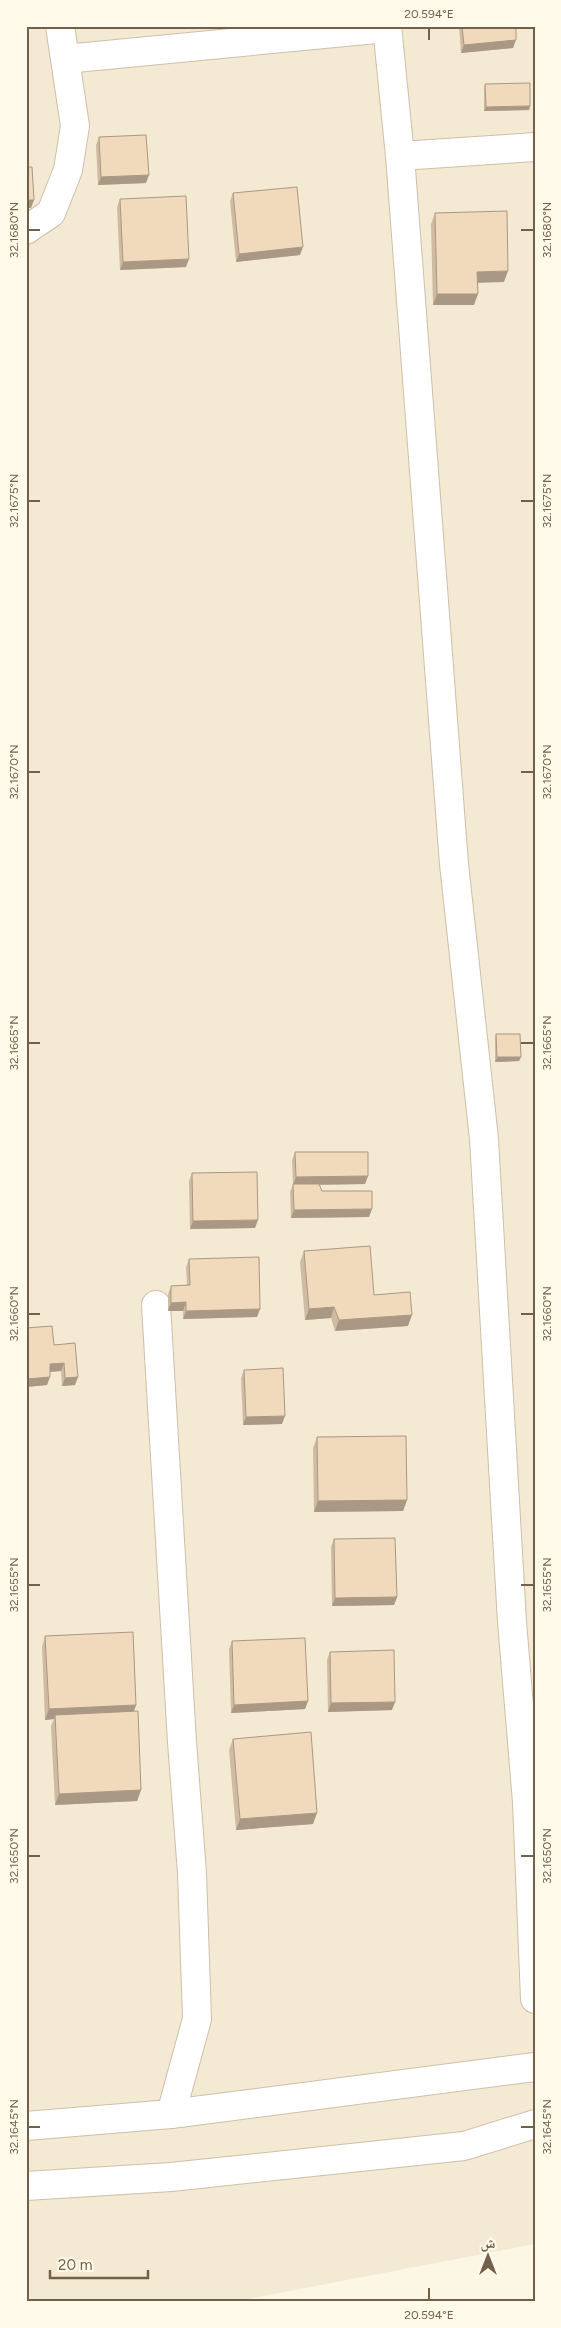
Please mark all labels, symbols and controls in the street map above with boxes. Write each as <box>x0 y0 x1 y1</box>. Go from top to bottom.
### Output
text: 20.594°E <box>404 7 454 21</box>
text: 32.1680°N <box>7 202 21 258</box>
text: 32.1680°N <box>540 202 554 258</box>
text: 32.1675°N <box>7 474 21 528</box>
text: 32.1675°N <box>540 474 554 528</box>
text: 32.1670°N <box>7 744 21 800</box>
text: 32.1670°N <box>540 744 554 800</box>
text: 32.1665°N <box>7 1016 21 1070</box>
text: 32.1665°N <box>540 1016 554 1070</box>
text: 32.1660°N <box>7 1286 21 1342</box>
text: 32.1660°N <box>540 1286 554 1342</box>
text: 32.1655°N <box>7 1558 21 1613</box>
text: 32.1655°N <box>540 1558 554 1613</box>
text: 32.1650°N <box>7 1828 21 1884</box>
text: 32.1650°N <box>540 1828 554 1884</box>
text: 32.1645°N <box>7 2099 21 2155</box>
text: 32.1645°N <box>540 2099 554 2155</box>
north arrow <box>464 2230 514 2280</box>
text: ش <box>481 2235 496 2252</box>
scale bar <box>50 2248 148 2280</box>
text: 20 m <box>58 2256 92 2274</box>
text: 20.594°E <box>404 2308 454 2322</box>

